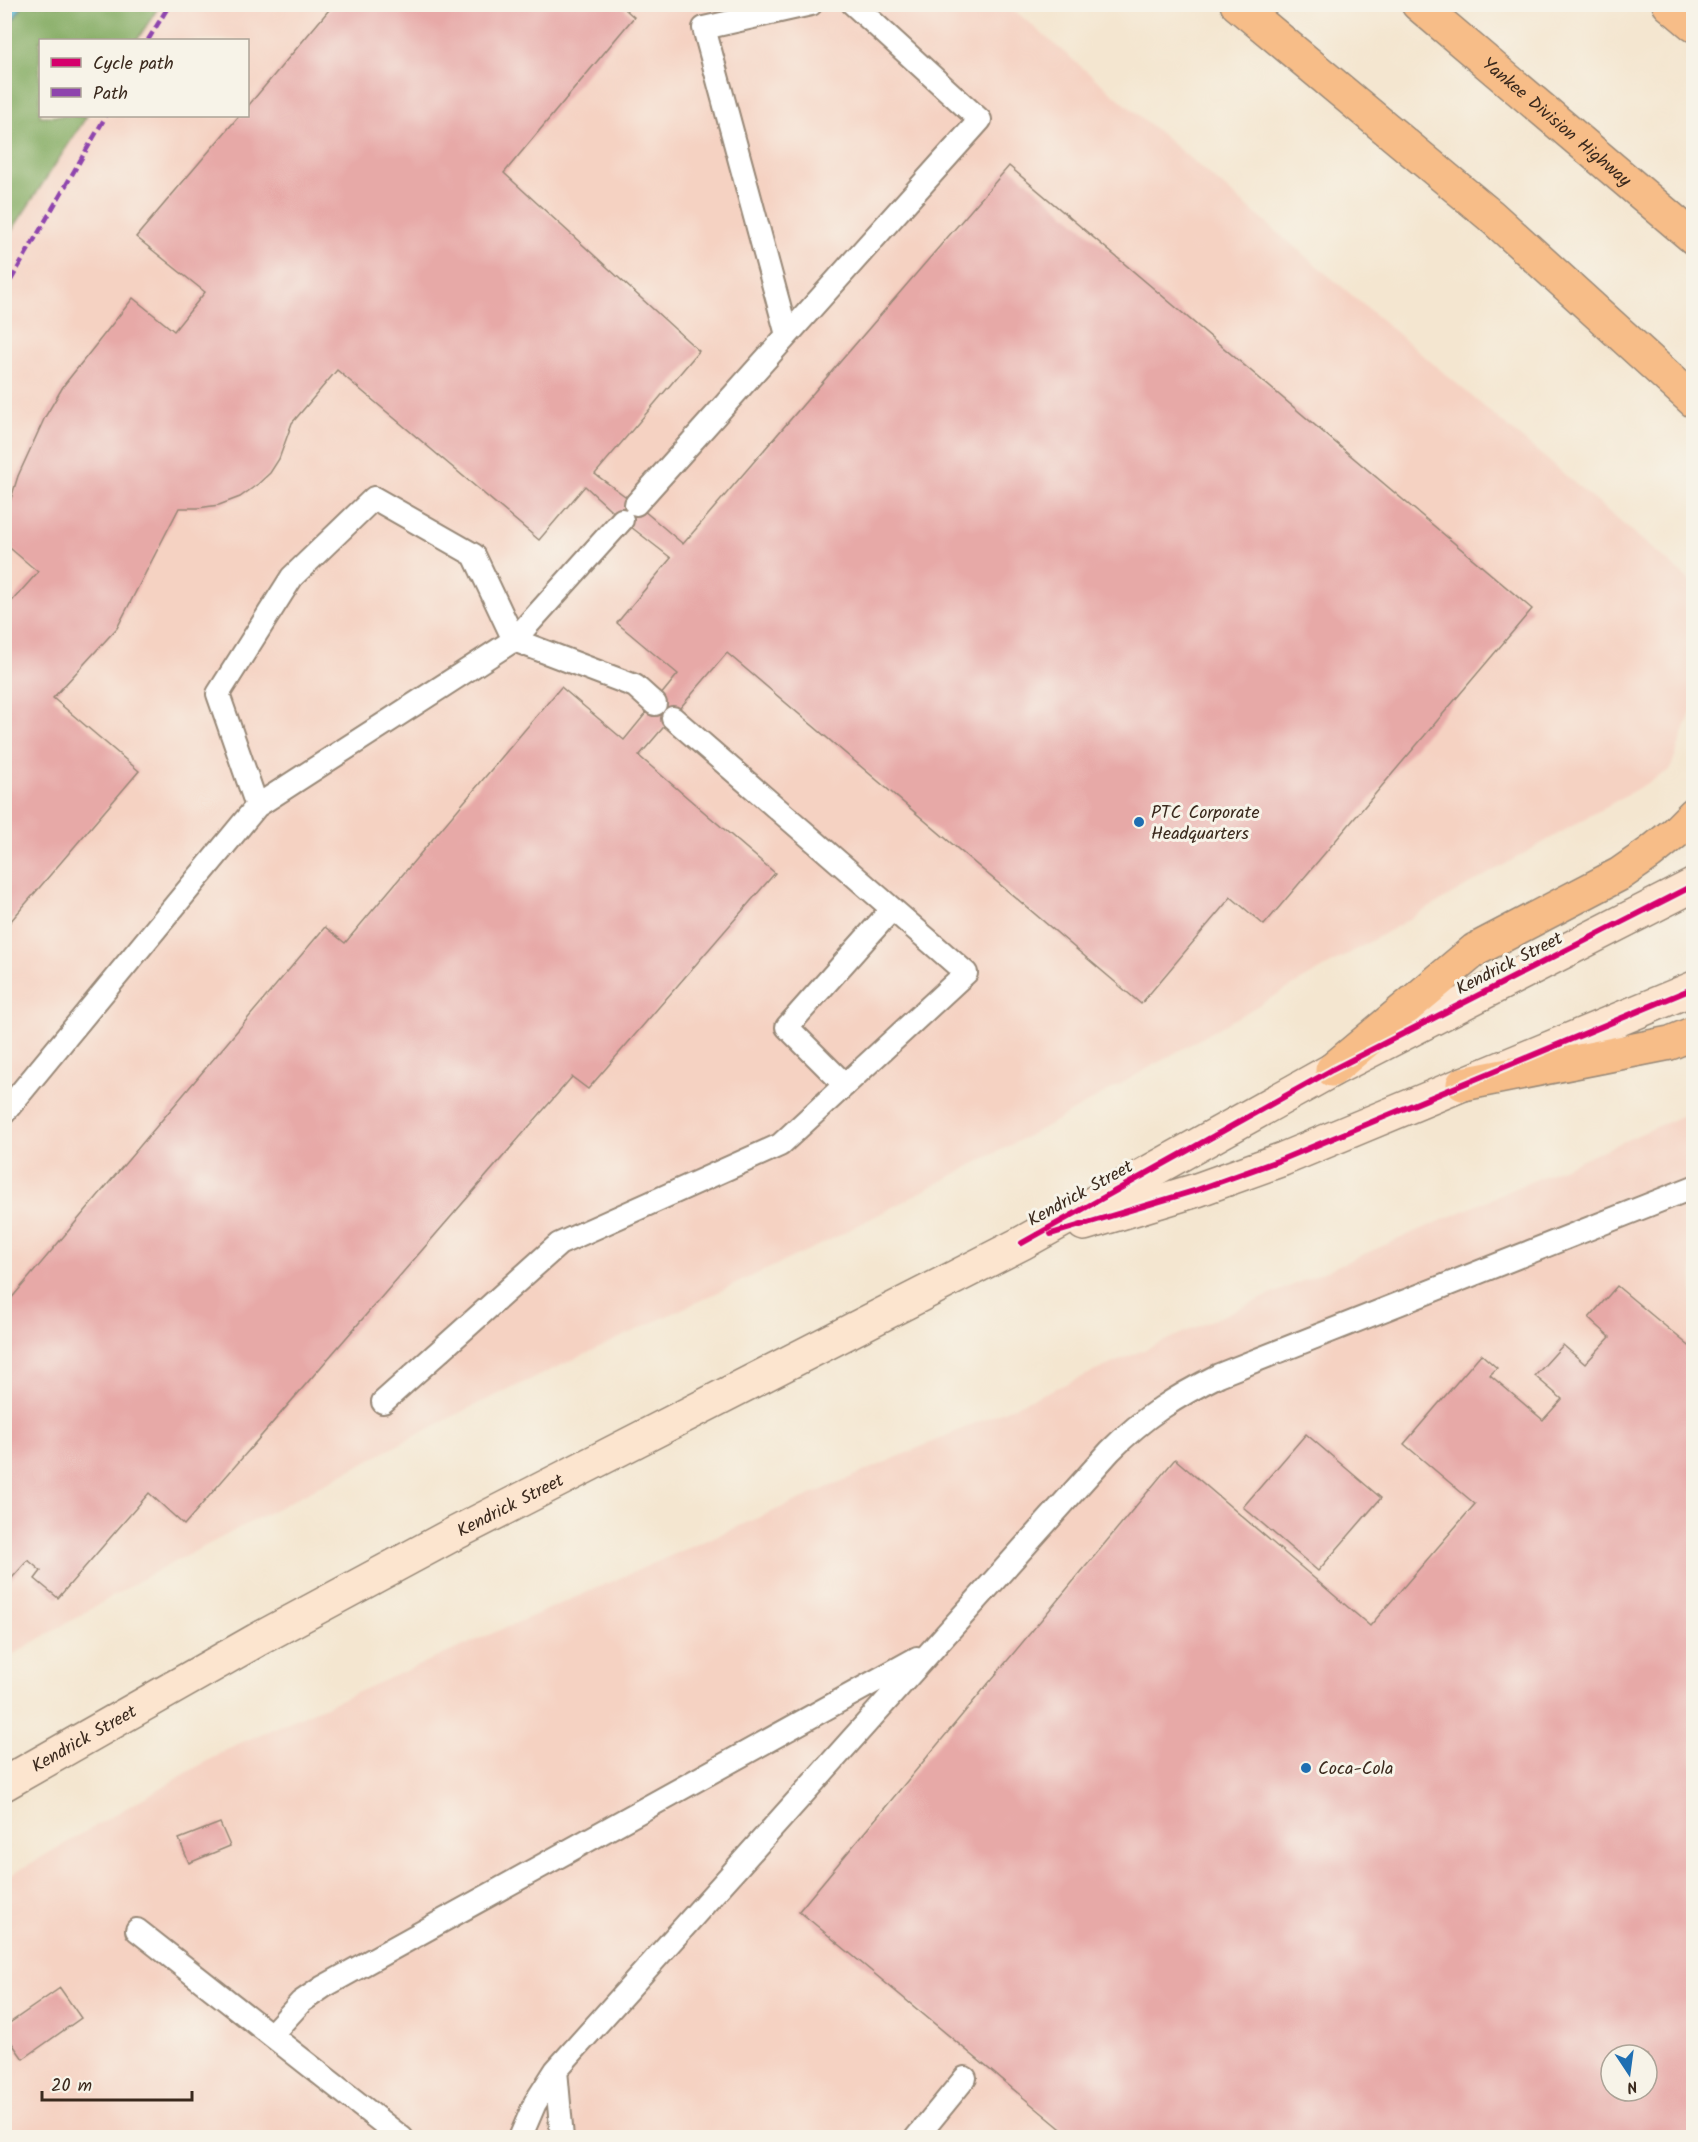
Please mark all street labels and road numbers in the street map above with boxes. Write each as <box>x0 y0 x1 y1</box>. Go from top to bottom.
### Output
street label: Yankee Division Highway <box>1475 51 1638 195</box>
street label: Kendrick Street <box>1451 924 1569 1004</box>
street label: Kendrick Street <box>1023 1153 1140 1235</box>
street label: Kendrick Street <box>452 1466 570 1546</box>
street label: Kendrick Street <box>27 1698 144 1781</box>

